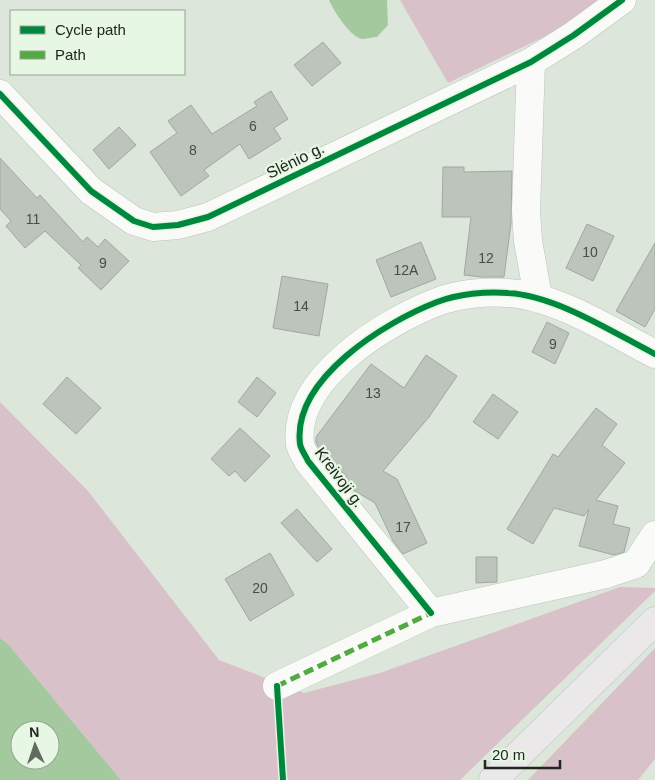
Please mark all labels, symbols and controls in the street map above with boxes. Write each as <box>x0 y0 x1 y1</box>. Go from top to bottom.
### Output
legend <box>10 10 185 75</box>
text: Cycle path <box>55 21 126 38</box>
text: Path <box>55 46 86 63</box>
house number: 6 <box>249 118 257 134</box>
street label: Slėnio g. <box>264 139 327 182</box>
house number: 8 <box>189 142 197 158</box>
house number: 11 <box>26 211 40 227</box>
house number: 10 <box>582 244 598 260</box>
house number: 12 <box>478 250 494 266</box>
house number: 9 <box>99 255 107 271</box>
house number: 12A <box>394 262 419 278</box>
house number: 14 <box>293 298 309 314</box>
house number: 9 <box>549 336 557 352</box>
house number: 13 <box>365 385 381 401</box>
street label: Kreivoji g. <box>312 444 368 510</box>
house number: 17 <box>395 519 411 535</box>
house number: 20 <box>252 580 268 596</box>
north arrow <box>10 720 60 770</box>
text: N <box>29 724 40 740</box>
scale bar <box>485 738 560 770</box>
text: 20 m <box>492 746 525 763</box>

